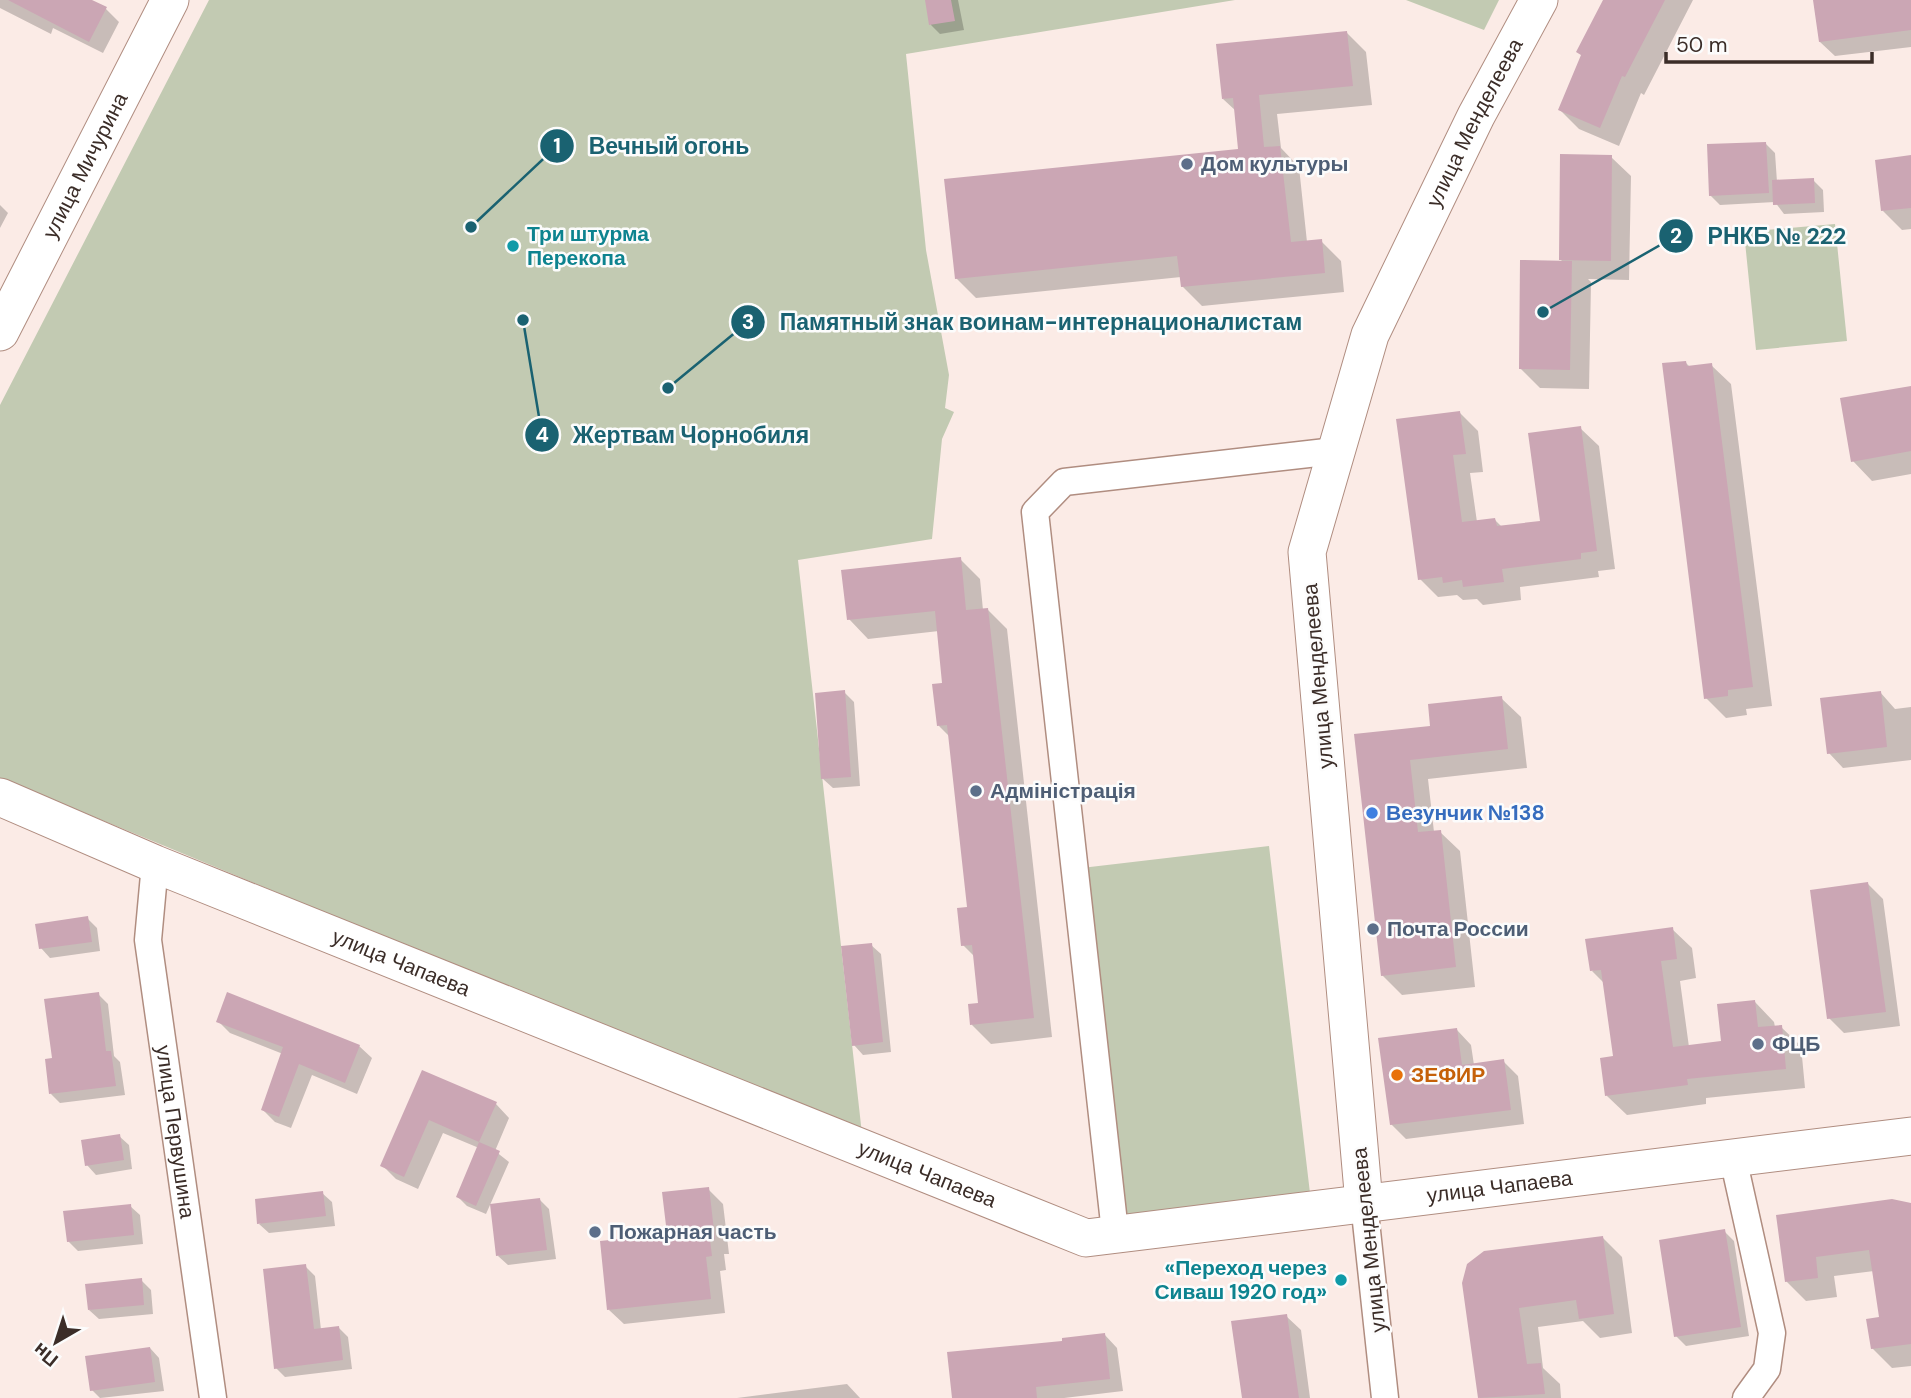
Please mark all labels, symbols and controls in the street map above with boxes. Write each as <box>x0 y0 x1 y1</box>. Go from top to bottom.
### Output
scale bar <box>1666 21 1872 65</box>
text: 50 m <box>1676 31 1727 59</box>
street label: улица Менделеева <box>1420 33 1530 212</box>
street label: улица Мичурина <box>36 87 134 243</box>
callout: Вечный огонь <box>540 124 763 168</box>
text: Вечный огонь <box>589 131 749 161</box>
text: 1 <box>553 132 561 160</box>
place label: Дом культуры <box>1201 150 1349 178</box>
marker: Дом культуры <box>1179 156 1195 172</box>
callout: РНКБ № 222 <box>1658 214 1860 258</box>
place label: Три штурма Перекопа <box>527 220 649 272</box>
text: РНКБ № 222 <box>1708 221 1846 251</box>
text: 2 <box>1670 222 1682 250</box>
marker: Три штурма Перекопа <box>505 238 521 254</box>
callout: Памятный знак воинам-интернационалистам <box>730 300 1316 344</box>
text: Памятный знак воинам-интернационалистам <box>780 307 1302 337</box>
text: 3 <box>742 308 754 336</box>
callout: Жертвам Чорнобиля <box>524 413 823 457</box>
text: Жертвам Чорнобиля <box>572 420 809 450</box>
text: 4 <box>535 421 549 449</box>
street label: улица Менделеева <box>1296 582 1340 770</box>
place label: Адміністрація <box>990 777 1136 805</box>
marker: Адміністрація <box>968 783 984 799</box>
place label: Везунчик №138 <box>1386 799 1545 827</box>
marker: Везунчик №138 <box>1364 805 1380 821</box>
place label: Почта России <box>1387 915 1529 943</box>
marker: Почта России <box>1365 921 1381 937</box>
street label: улица Чапаева <box>328 923 474 1003</box>
place label: ФЦБ <box>1772 1030 1820 1058</box>
marker: ФЦБ <box>1750 1036 1766 1052</box>
street label: улица Первушина <box>149 1043 201 1221</box>
place label: ЗЕФИР <box>1411 1061 1485 1089</box>
marker: ЗЕФИР <box>1389 1067 1405 1083</box>
street label: улица Чапаева <box>854 1134 1001 1215</box>
street label: улица Менделеева <box>1345 1146 1393 1334</box>
street label: улица Чапаева <box>1425 1164 1574 1210</box>
place label: Пожарная часть <box>609 1218 777 1246</box>
marker: Пожарная часть <box>587 1224 603 1240</box>
place label: «Переход через Сиваш 1920 год» <box>1154 1254 1327 1306</box>
marker: «Переход через Сиваш 1920 год» <box>1333 1272 1349 1288</box>
north arrow <box>21 1307 91 1377</box>
text: Пн <box>28 1337 63 1372</box>

